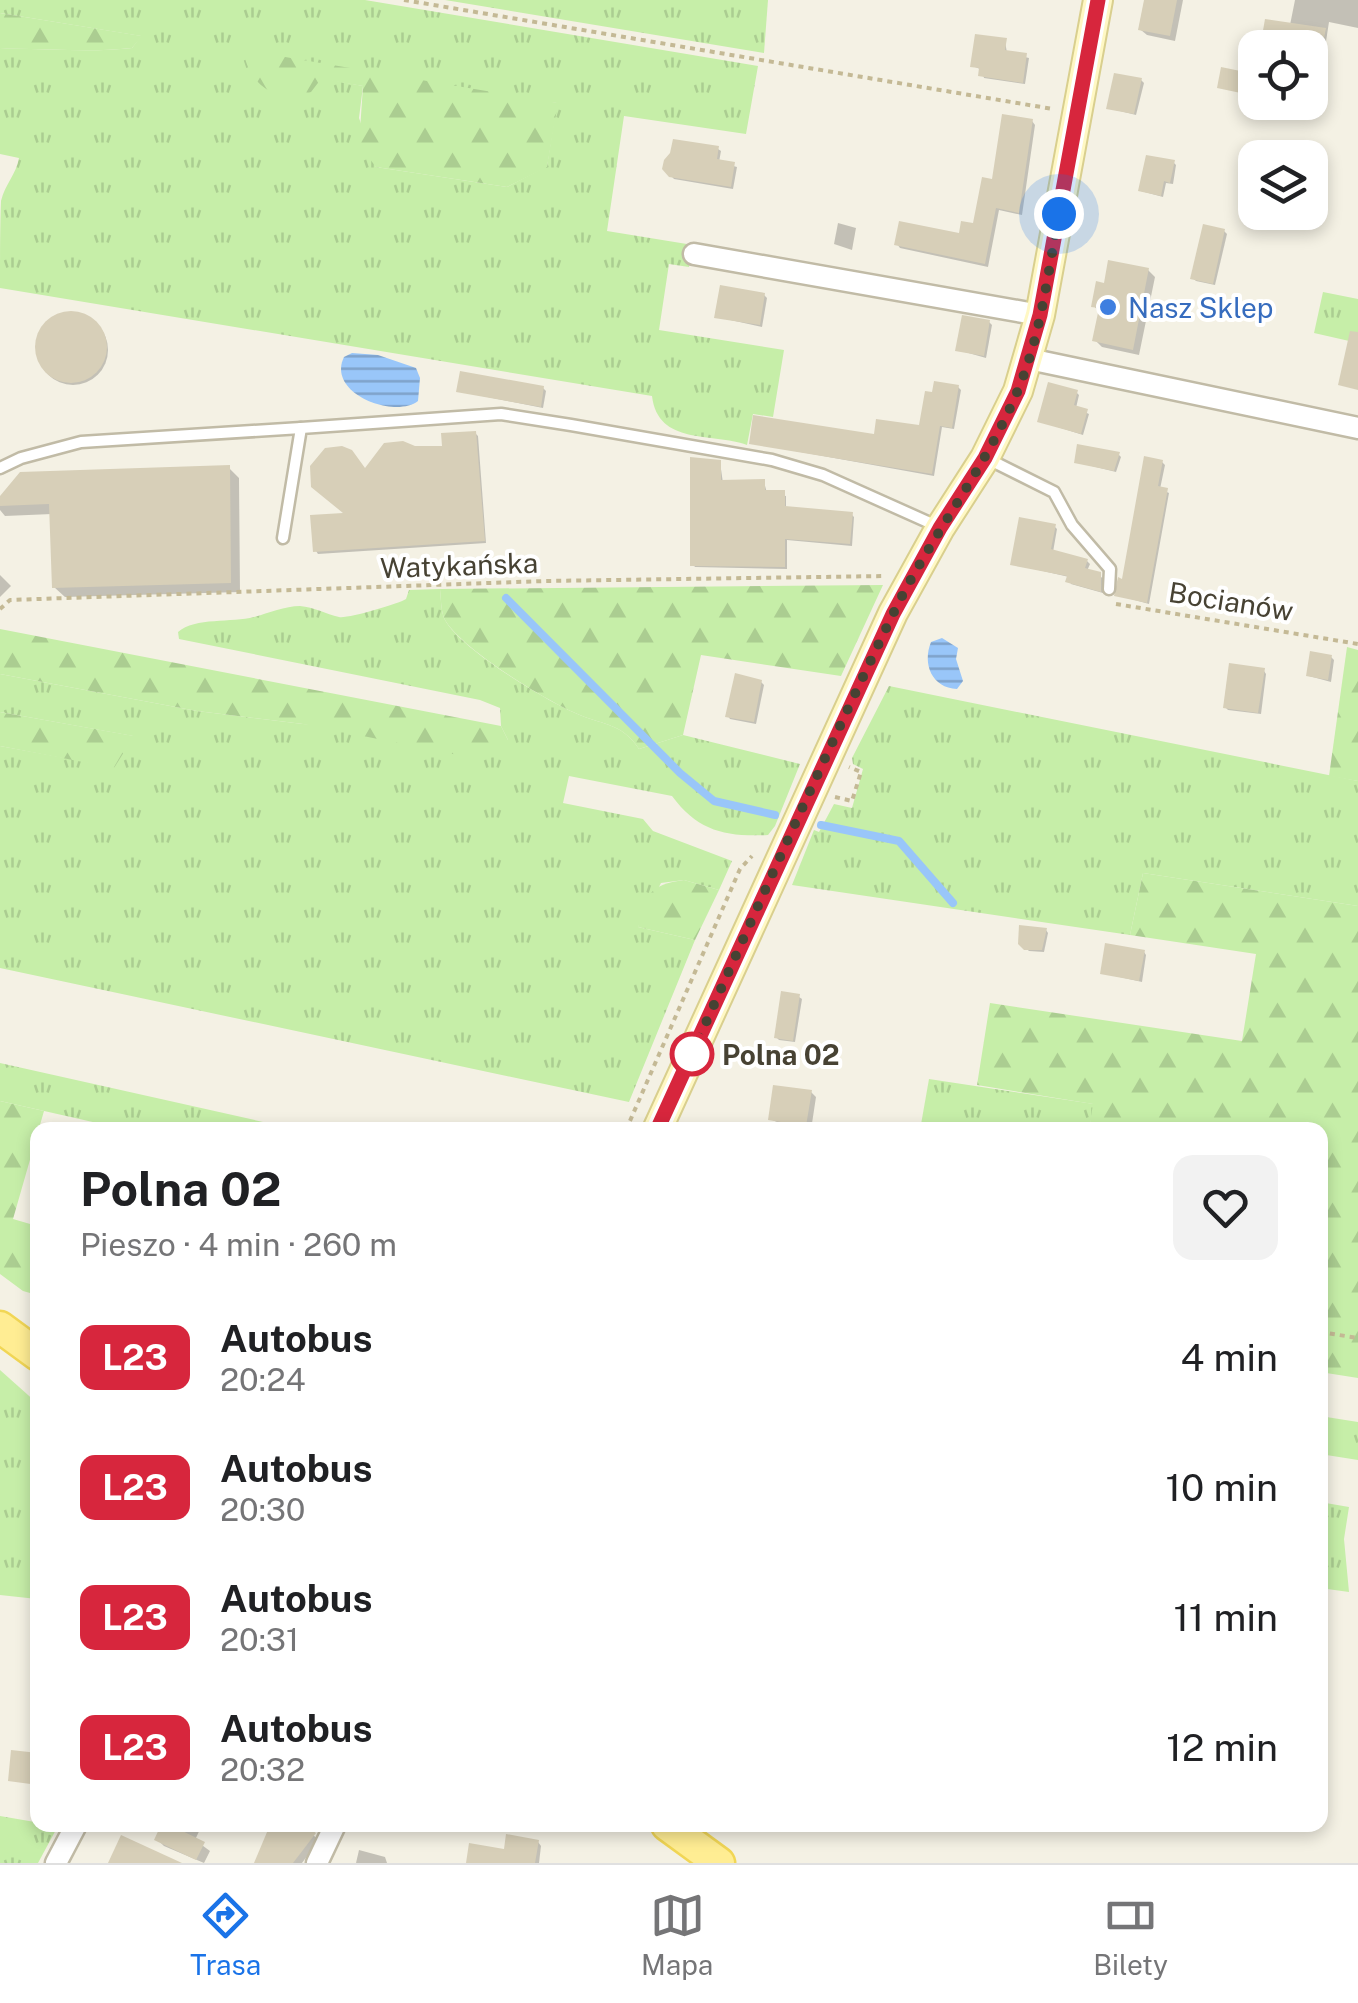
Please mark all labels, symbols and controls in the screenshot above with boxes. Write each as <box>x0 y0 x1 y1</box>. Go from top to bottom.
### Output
map controls <box>1238 30 1328 230</box>
button: locate <box>1238 30 1328 120</box>
button: layers <box>1238 140 1328 230</box>
your location <box>1034 189 1084 239</box>
place label: Nasz Sklep <box>1128 291 1274 324</box>
marker: Nasz Sklep <box>1097 296 1119 318</box>
street label: Watykańska <box>379 546 539 584</box>
street label: Bocianów <box>1166 575 1296 627</box>
marker: Polna 02 <box>671 1033 713 1075</box>
place label: Polna 02 <box>722 1038 839 1071</box>
button: heart <box>1173 1155 1278 1260</box>
text: Polna 02 <box>80 1160 281 1217</box>
text: Pieszo · 4 min · 260 m <box>80 1226 397 1263</box>
text: Autobus <box>220 1316 372 1361</box>
text: 4 min <box>1180 1335 1278 1380</box>
text: L23 <box>102 1337 168 1378</box>
text: 20:24 <box>220 1361 306 1398</box>
text: Autobus <box>220 1446 372 1491</box>
text: 10 min <box>1166 1465 1278 1510</box>
text: L23 <box>102 1467 168 1508</box>
text: 20:30 <box>220 1491 305 1528</box>
text: Autobus <box>220 1576 372 1621</box>
text: 11 min <box>1173 1595 1278 1640</box>
text: L23 <box>102 1597 168 1638</box>
text: 20:31 <box>220 1621 299 1658</box>
text: Autobus <box>220 1706 372 1751</box>
text: 12 min <box>1166 1725 1278 1770</box>
text: L23 <box>102 1727 168 1768</box>
text: 20:32 <box>220 1751 305 1788</box>
tab: Trasa <box>190 1888 261 1981</box>
tab: Mapa <box>641 1888 713 1981</box>
tab: Bilety <box>1093 1888 1168 1981</box>

